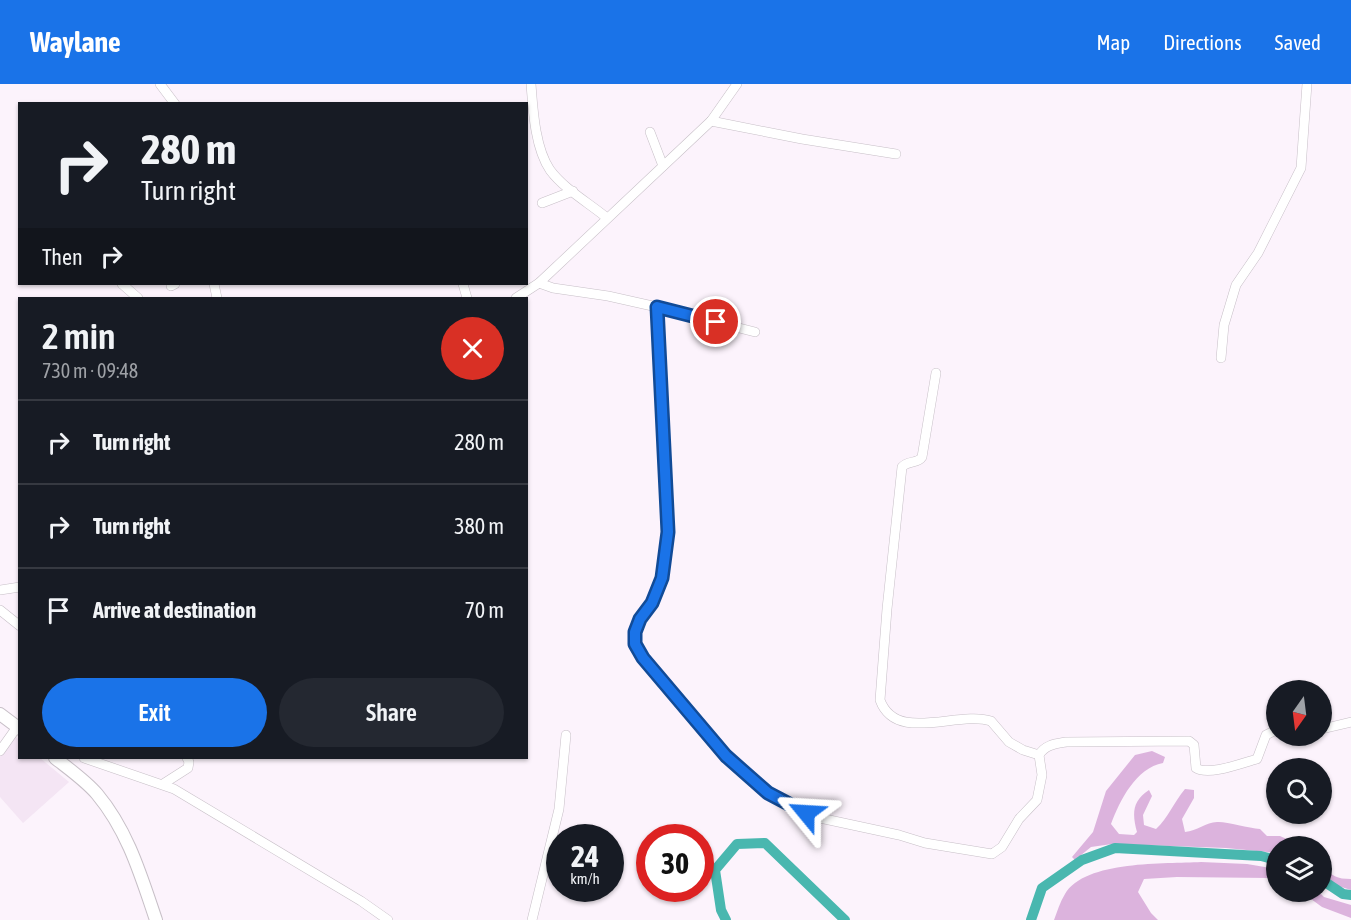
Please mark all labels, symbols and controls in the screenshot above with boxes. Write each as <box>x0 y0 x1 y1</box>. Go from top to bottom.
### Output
text: Waylane <box>30 26 121 58</box>
text: Map <box>1096 30 1130 54</box>
text: Directions <box>1163 30 1242 54</box>
text: Saved <box>1275 30 1321 54</box>
text: 280 m <box>141 125 236 173</box>
icon: right <box>42 126 120 204</box>
text: Turn right <box>141 175 236 206</box>
icon: right <box>95 240 128 273</box>
text: Then <box>42 244 83 270</box>
pin <box>690 296 741 347</box>
icon: arrive <box>699 305 732 338</box>
text: 2 min <box>42 315 116 357</box>
button: close <box>441 317 504 380</box>
text: 730 m · 09:48 <box>42 359 138 382</box>
icon: right <box>42 426 75 459</box>
text: Turn right <box>93 429 170 455</box>
text: 280 m <box>454 429 504 455</box>
icon: right <box>42 510 75 543</box>
text: Turn right <box>93 513 170 539</box>
text: 380 m <box>454 513 504 539</box>
icon: arrive <box>42 594 75 627</box>
text: Arrive at destination <box>93 597 256 623</box>
text: 70 m <box>464 597 504 623</box>
button: Exit <box>42 678 267 747</box>
button: Share <box>279 678 504 747</box>
north arrow <box>1266 680 1332 746</box>
map controls <box>1266 680 1332 902</box>
button: search <box>1266 758 1332 824</box>
position arrow <box>774 781 838 845</box>
speed limit sign: 30 <box>636 824 714 902</box>
button: layers <box>1266 836 1332 902</box>
text: 24 <box>571 839 599 873</box>
text: km/h <box>570 870 600 887</box>

